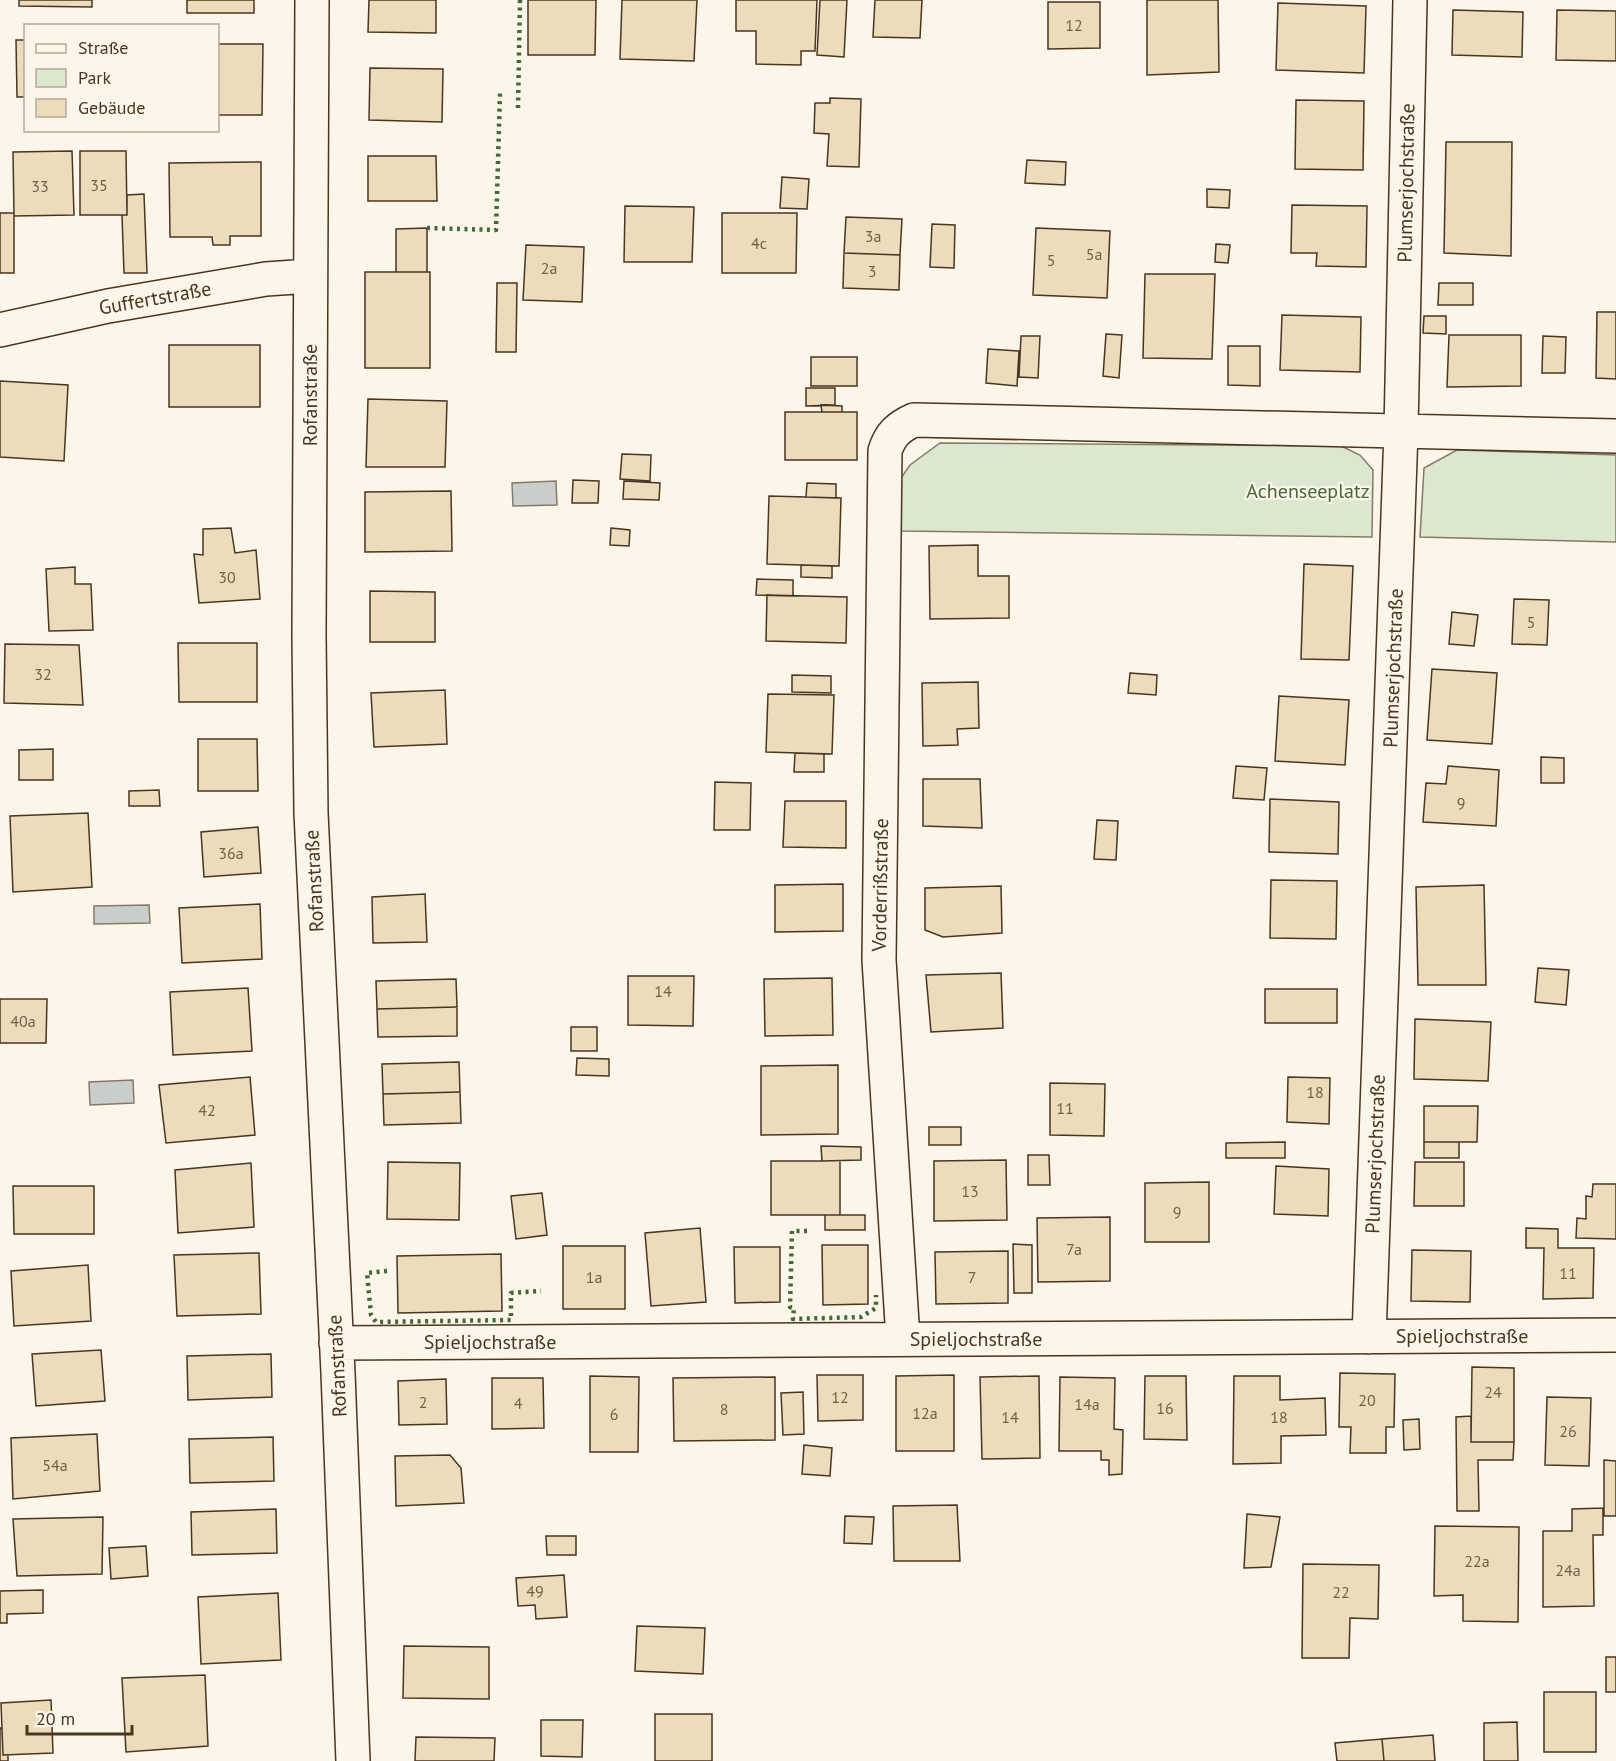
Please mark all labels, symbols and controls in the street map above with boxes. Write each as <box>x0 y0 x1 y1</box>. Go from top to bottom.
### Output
house number: 12 <box>1065 15 1083 35</box>
legend <box>24 24 219 132</box>
text: Straße <box>78 36 129 59</box>
text: Park <box>78 66 111 89</box>
text: Gebäude <box>78 96 145 119</box>
street label: Plumserjochstraße <box>1392 103 1420 263</box>
house number: 35 <box>90 175 108 195</box>
house number: 33 <box>31 176 49 196</box>
house number: 3a <box>865 226 881 246</box>
house number: 4c <box>751 233 767 253</box>
house number: 5a <box>1086 244 1102 264</box>
house number: 5 <box>1047 250 1055 270</box>
house number: 2a <box>541 258 557 278</box>
house number: 3 <box>868 261 876 281</box>
street label: Guffertstraße <box>97 275 213 321</box>
street label: Rofanstraße <box>297 344 323 446</box>
park label: Achenseeplatz <box>1246 478 1370 504</box>
house number: 30 <box>218 567 236 587</box>
street label: Plumserjochstraße <box>1377 588 1409 748</box>
house number: 5 <box>1527 612 1535 632</box>
house number: 32 <box>34 664 52 684</box>
house number: 9 <box>1457 793 1465 813</box>
street label: Vorderrißstraße <box>866 818 894 953</box>
street label: Rofanstraße <box>298 829 330 933</box>
house number: 36a <box>218 843 244 863</box>
house number: 14 <box>654 981 672 1001</box>
house number: 40a <box>10 1011 36 1031</box>
street label: Plumserjochstraße <box>1359 1074 1391 1234</box>
house number: 18 <box>1306 1082 1324 1102</box>
house number: 11 <box>1056 1098 1074 1118</box>
house number: 42 <box>198 1100 216 1120</box>
house number: 13 <box>961 1181 979 1201</box>
house number: 9 <box>1173 1202 1181 1222</box>
house number: 7a <box>1066 1239 1082 1259</box>
house number: 11 <box>1559 1263 1577 1283</box>
house number: 1a <box>586 1267 602 1287</box>
house number: 7 <box>968 1267 976 1287</box>
street label: Rofanstraße <box>321 1314 353 1418</box>
street label: Spieljochstraße <box>1396 1323 1528 1349</box>
street label: Spieljochstraße <box>910 1326 1042 1352</box>
street label: Spieljochstraße <box>424 1329 556 1355</box>
house number: 24 <box>1484 1382 1502 1402</box>
house number: 12 <box>831 1387 849 1407</box>
house number: 20 <box>1358 1390 1376 1410</box>
house number: 2 <box>419 1392 427 1412</box>
house number: 4 <box>514 1393 523 1413</box>
house number: 14a <box>1074 1394 1100 1414</box>
house number: 16 <box>1156 1398 1174 1418</box>
house number: 8 <box>720 1399 728 1419</box>
house number: 12a <box>912 1403 938 1423</box>
house number: 6 <box>610 1404 618 1424</box>
house number: 14 <box>1001 1407 1019 1427</box>
house number: 18 <box>1270 1407 1288 1427</box>
house number: 26 <box>1559 1421 1577 1441</box>
house number: 54a <box>42 1455 68 1475</box>
house number: 22a <box>1464 1551 1490 1571</box>
house number: 24a <box>1555 1560 1581 1580</box>
house number: 49 <box>526 1581 544 1601</box>
house number: 22 <box>1332 1582 1350 1602</box>
scale bar <box>27 1698 132 1736</box>
text: 20 m <box>36 1707 75 1730</box>

